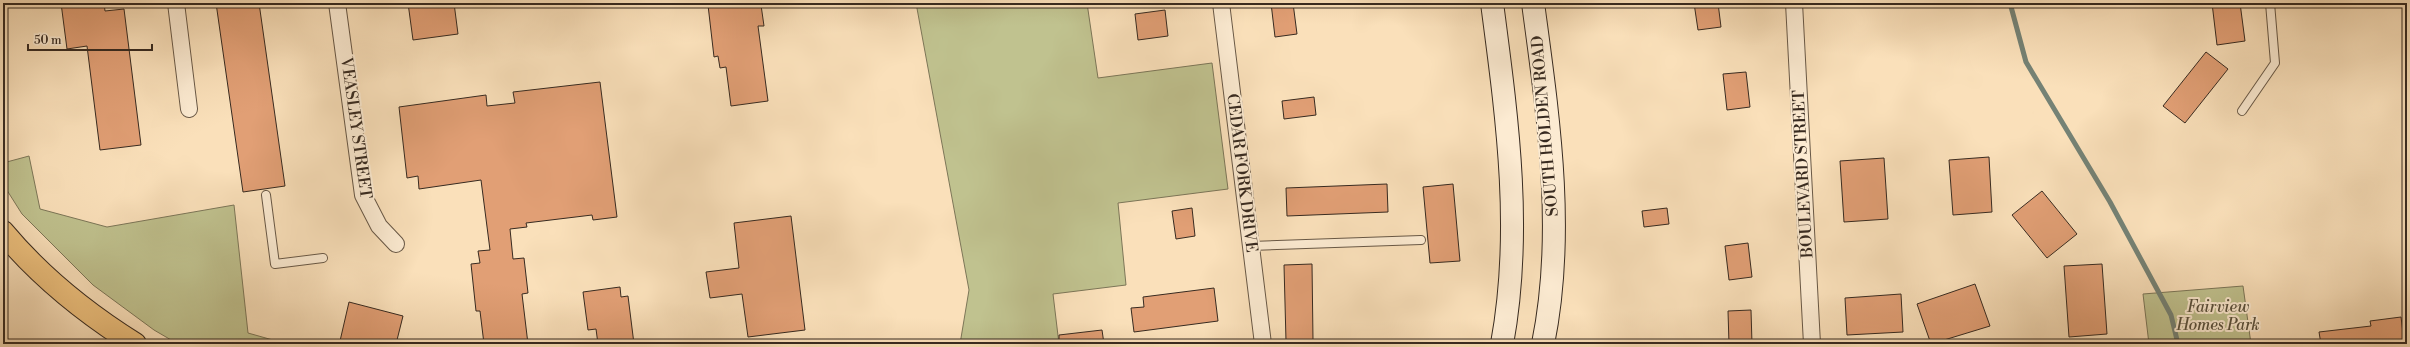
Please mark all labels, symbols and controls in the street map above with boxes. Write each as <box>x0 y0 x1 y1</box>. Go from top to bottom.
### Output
scale bar <box>28 26 152 52</box>
text: 50 m <box>34 33 62 48</box>
street label: SOUTH HOLDEN ROAD <box>1527 35 1563 217</box>
street label: VEASLEY STREET <box>336 55 376 200</box>
street label: BOULEVARD STREET <box>1789 90 1817 259</box>
street label: CEDAR FORK DRIVE <box>1222 92 1262 254</box>
park label: Fairview Homes Park <box>2175 297 2260 335</box>

